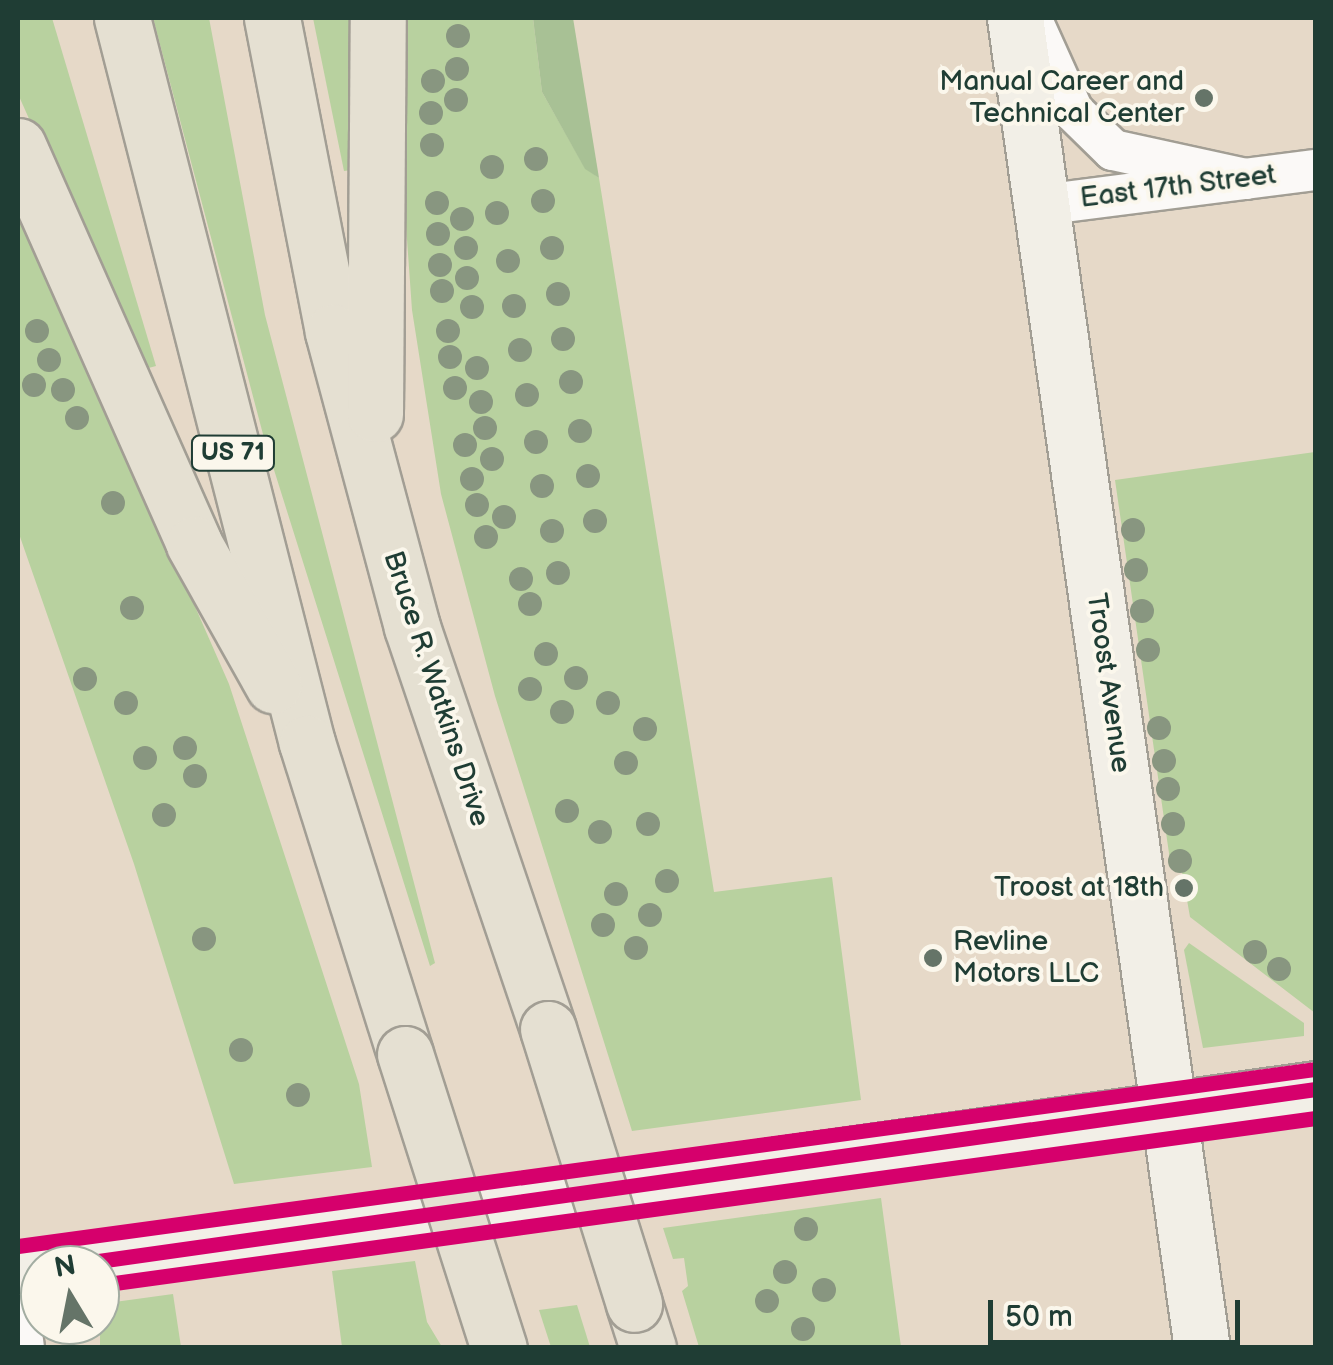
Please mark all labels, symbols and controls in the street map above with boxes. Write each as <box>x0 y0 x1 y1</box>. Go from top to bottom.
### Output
place label: Manual Career and Technical Center <box>939 65 1184 131</box>
marker: Manual Career and Technical Center <box>1193 87 1215 109</box>
street label: East 17th Street <box>1078 158 1278 216</box>
road number: US 71 <box>190 433 276 473</box>
street label: Bruce R. Watkins Drive <box>375 547 497 831</box>
street label: Troost Avenue <box>1079 591 1137 775</box>
place label: Troost at 18th <box>994 871 1164 905</box>
marker: Troost at 18th <box>1173 877 1195 899</box>
place label: Revline Motors LLC <box>953 925 1099 991</box>
marker: Revline Motors LLC <box>922 947 944 969</box>
north arrow <box>20 1245 120 1345</box>
text: N <box>52 1249 78 1285</box>
scale bar <box>993 1280 1246 1342</box>
text: 50 m <box>1005 1299 1073 1335</box>

